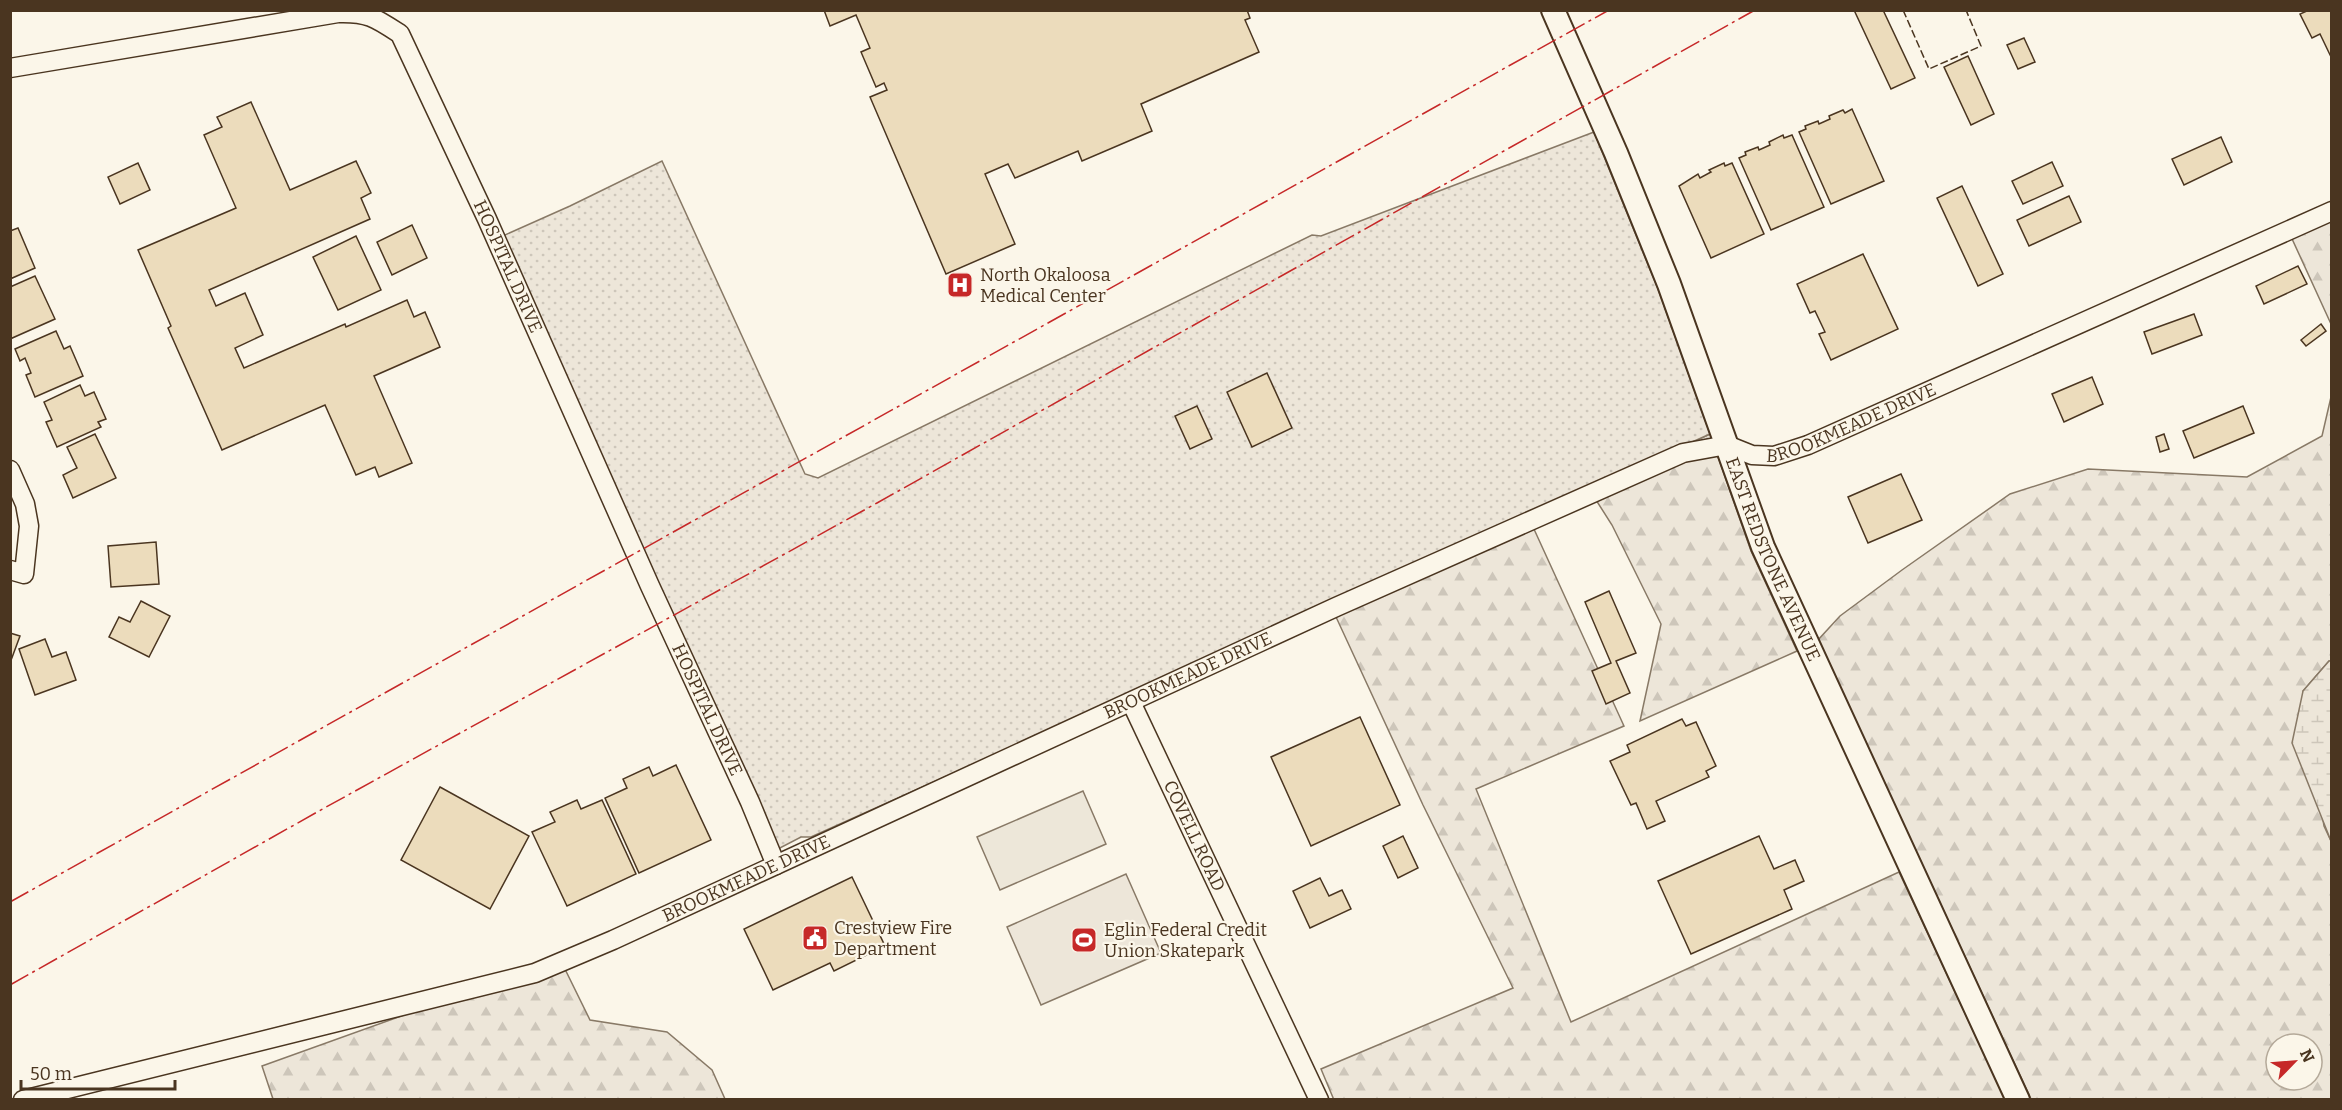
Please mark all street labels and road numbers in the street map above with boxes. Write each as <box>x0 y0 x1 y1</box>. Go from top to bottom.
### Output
street label: HOSPITAL DRIVE <box>469 196 547 336</box>
street label: BROOKMEADE DRIVE <box>1766 378 1939 467</box>
street label: EAST REDSTONE AVENUE <box>1721 454 1825 665</box>
street label: BROOKMEADE DRIVE <box>1100 627 1275 723</box>
street label: HOSPITAL DRIVE <box>667 640 747 779</box>
street label: COVELL ROAD <box>1159 777 1230 895</box>
street label: BROOKMEADE DRIVE <box>659 830 834 927</box>

